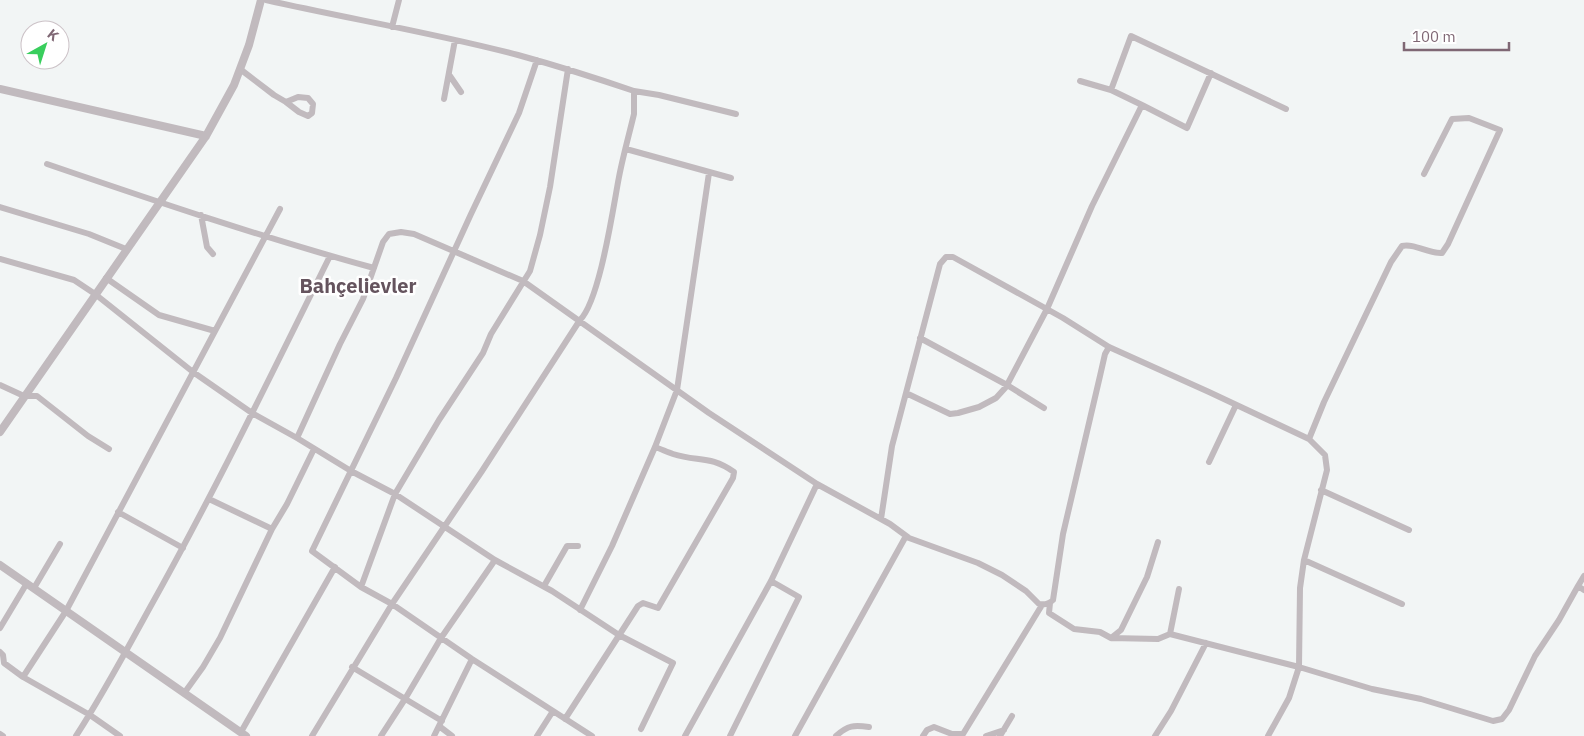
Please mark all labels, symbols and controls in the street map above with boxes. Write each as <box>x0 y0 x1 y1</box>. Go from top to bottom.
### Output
north arrow <box>20 20 70 70</box>
scale bar <box>1404 20 1509 52</box>
text: K <box>44 25 63 45</box>
text: 100 m <box>1412 27 1456 46</box>
district label: Bahçelievler <box>299 272 417 299</box>

